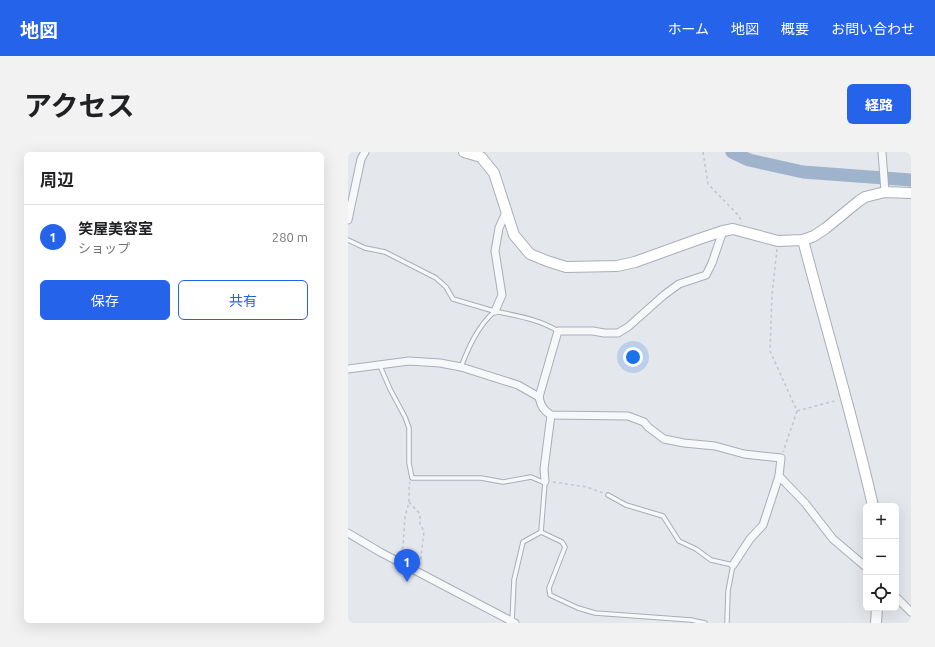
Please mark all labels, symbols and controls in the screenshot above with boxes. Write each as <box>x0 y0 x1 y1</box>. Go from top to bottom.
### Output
text: 地図 <box>20 19 58 41</box>
text: ホーム <box>667 21 709 37</box>
text: 地図 <box>731 21 759 37</box>
text: 概要 <box>781 21 809 37</box>
text: お問い合わせ <box>831 21 915 37</box>
button: 経路 <box>847 84 911 124</box>
text: アクセス <box>24 90 135 121</box>
text: 周辺 <box>40 170 74 189</box>
text: 笑屋美容室 <box>78 220 153 237</box>
text: 1 <box>49 230 57 244</box>
text: 280 m <box>272 230 308 244</box>
text: ショップ <box>78 241 130 255</box>
button: 保存 <box>40 280 170 320</box>
button: 共有 <box>178 280 308 320</box>
your location <box>623 347 643 367</box>
map controls <box>863 503 899 611</box>
button: + <box>863 503 899 539</box>
button: − <box>863 539 899 575</box>
pin: 1 <box>394 549 420 582</box>
button: locate <box>863 575 899 611</box>

